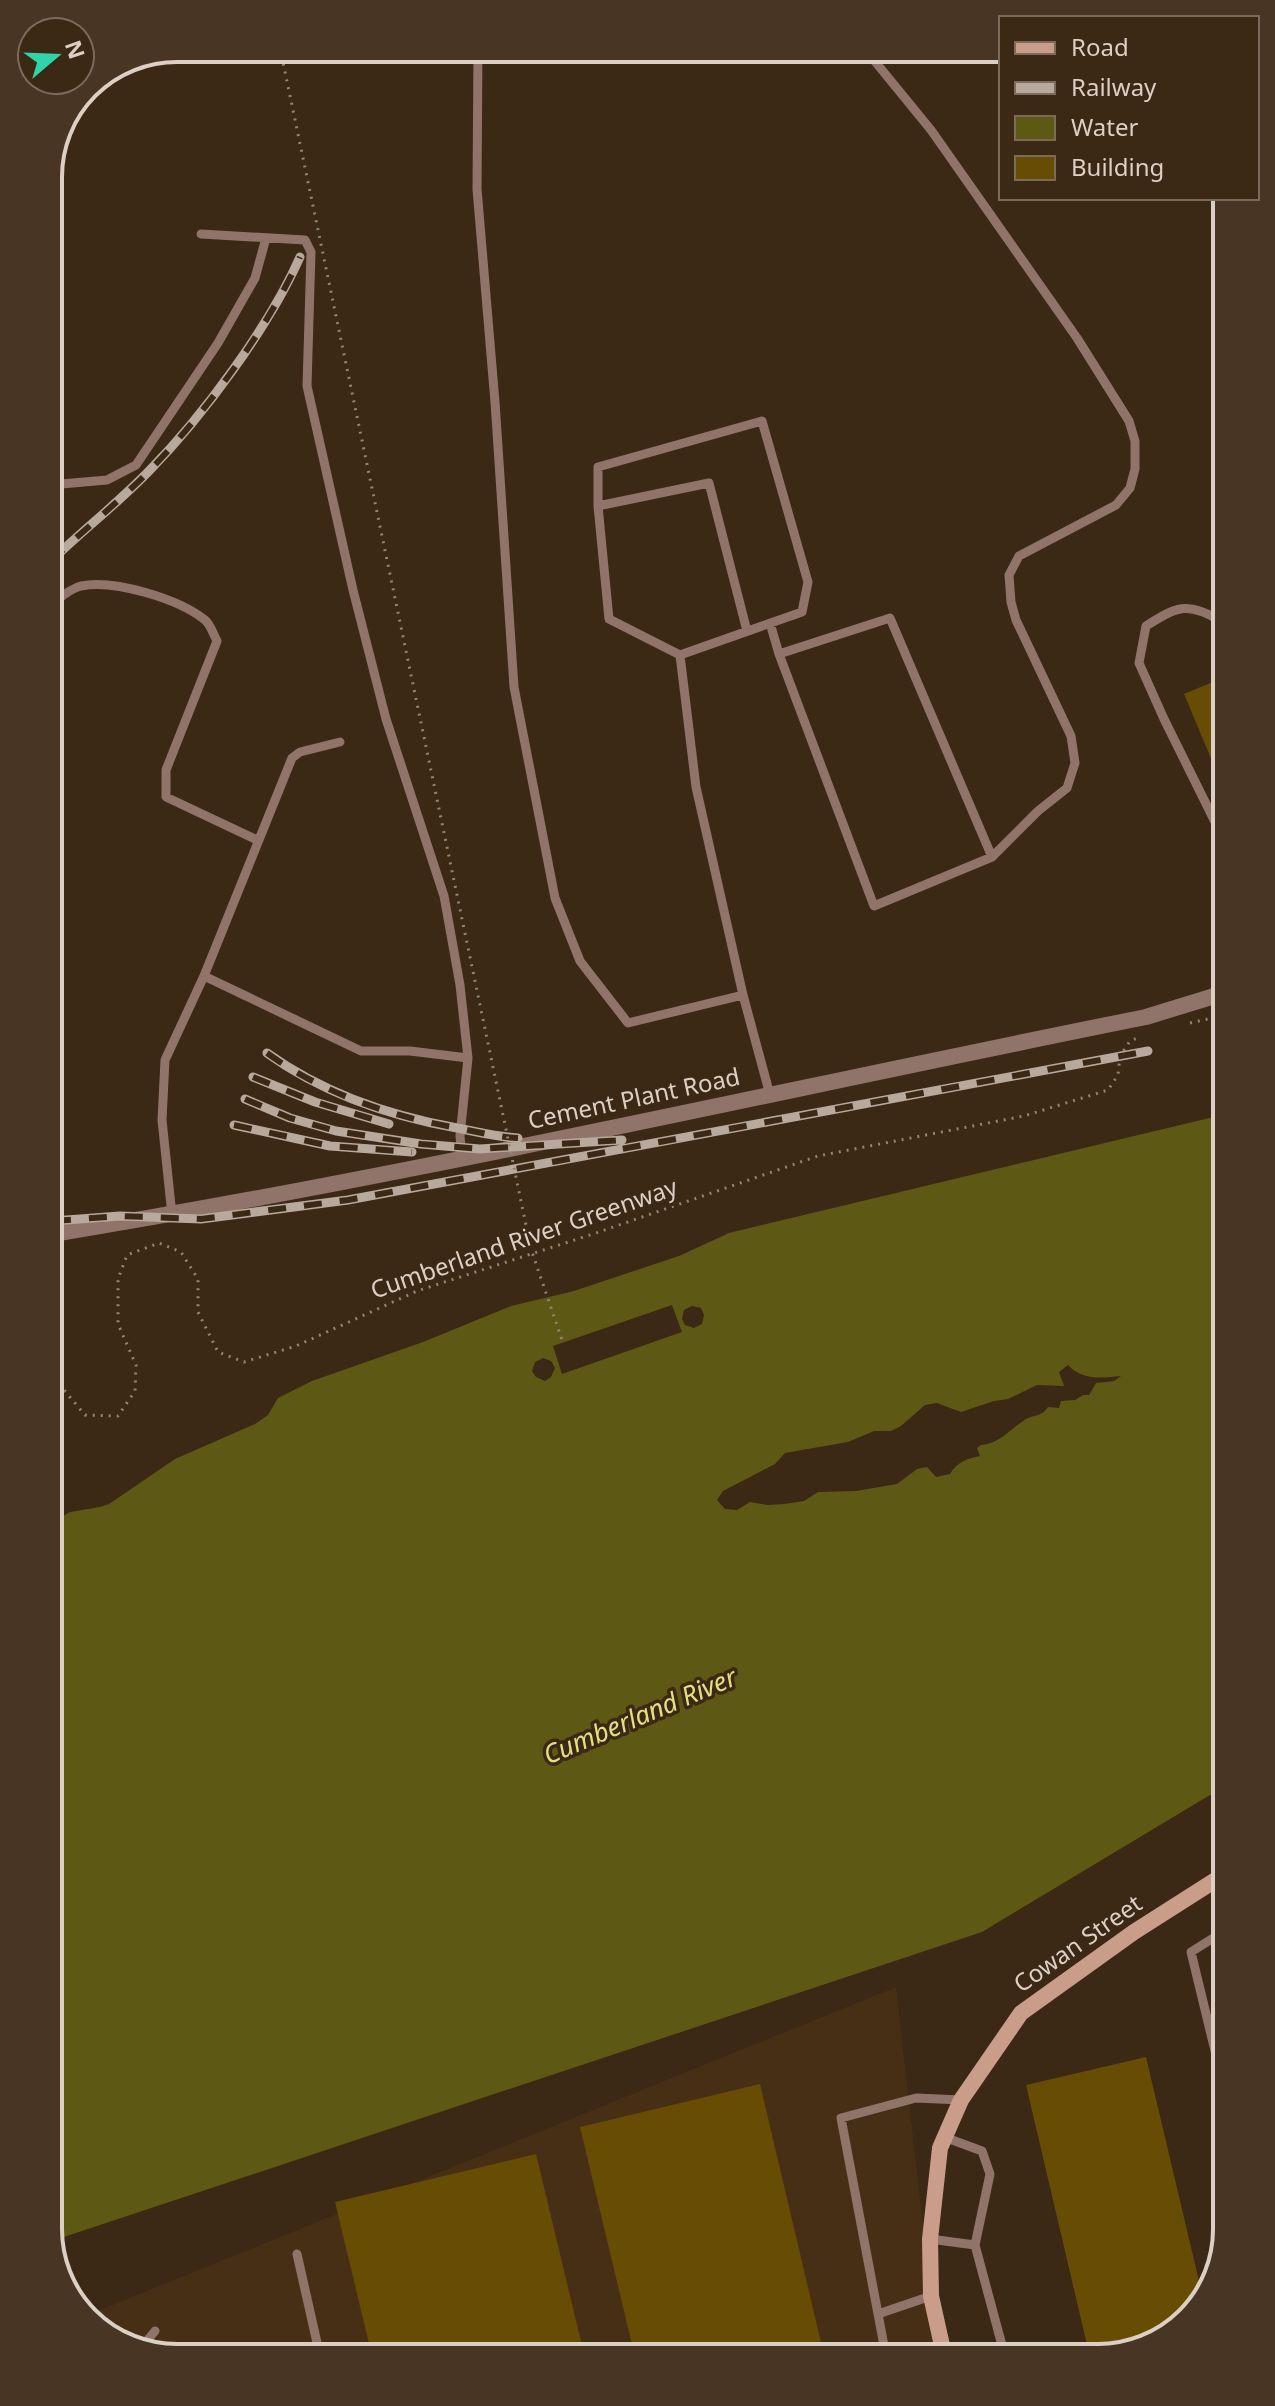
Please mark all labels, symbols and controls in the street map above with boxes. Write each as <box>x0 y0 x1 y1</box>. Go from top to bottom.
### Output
north arrow <box>16 16 96 96</box>
legend <box>999 16 1259 200</box>
text: Road <box>1071 30 1129 63</box>
text: N <box>59 36 93 63</box>
text: Railway <box>1071 70 1157 103</box>
text: Water <box>1071 110 1139 143</box>
text: Building <box>1071 150 1164 183</box>
street label: Cement Plant Road <box>525 1059 743 1136</box>
street label: Cumberland River Greenway <box>366 1169 682 1306</box>
water label: Cumberland River <box>537 1657 743 1772</box>
street label: Cowan Street <box>1006 1886 1148 1999</box>

